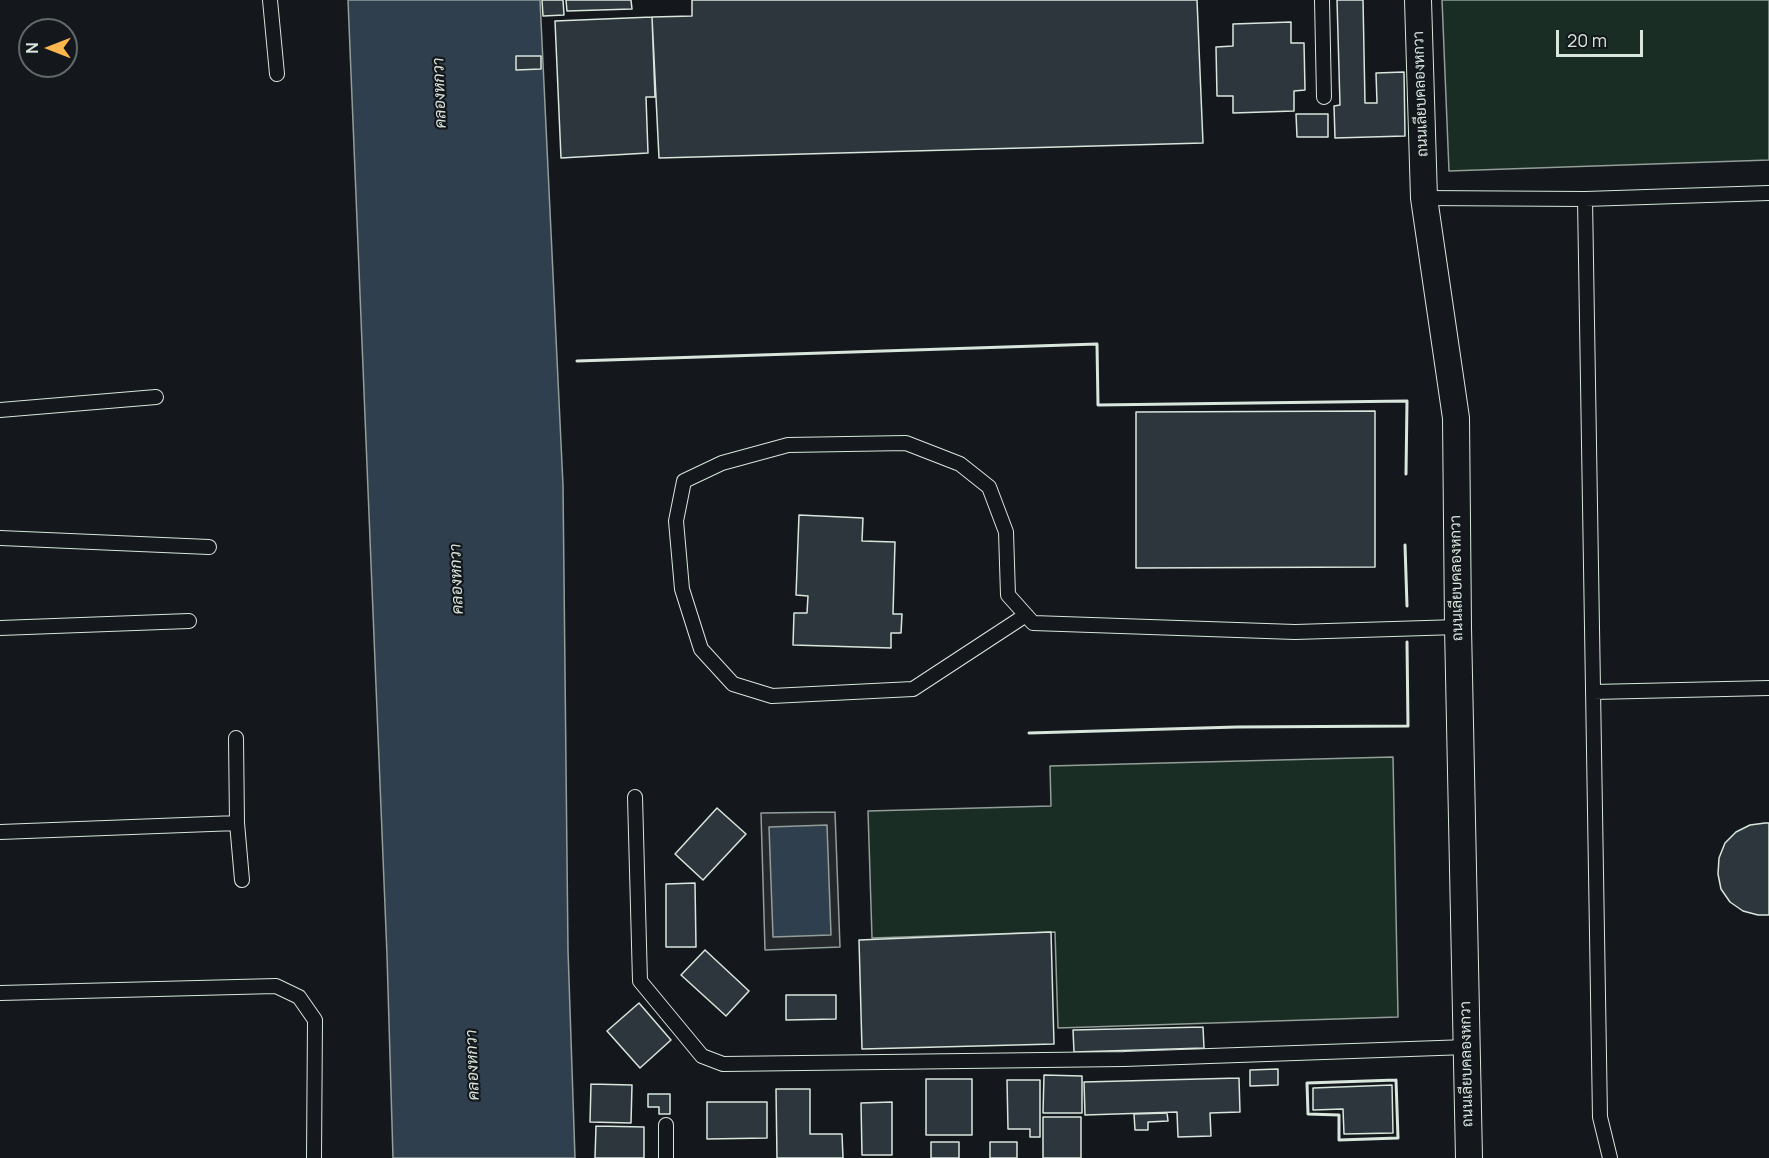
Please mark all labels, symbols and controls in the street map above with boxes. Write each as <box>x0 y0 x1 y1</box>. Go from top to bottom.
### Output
north arrow <box>18 18 78 78</box>
scale bar <box>1559 18 1646 56</box>
text: 20 m <box>1567 28 1607 52</box>
street label: ถนนเลียบคลองหกวา <box>1410 31 1432 157</box>
text: N <box>21 42 43 54</box>
water label: คลองหกวา <box>429 57 451 129</box>
street label: ถนนเลียบคลองหกวา <box>1447 515 1467 641</box>
water label: คลองหกวา <box>446 543 468 615</box>
street label: ถนนเลียบคลองหกวา <box>1457 1001 1477 1127</box>
water label: คลองหกวา <box>462 1029 484 1101</box>

